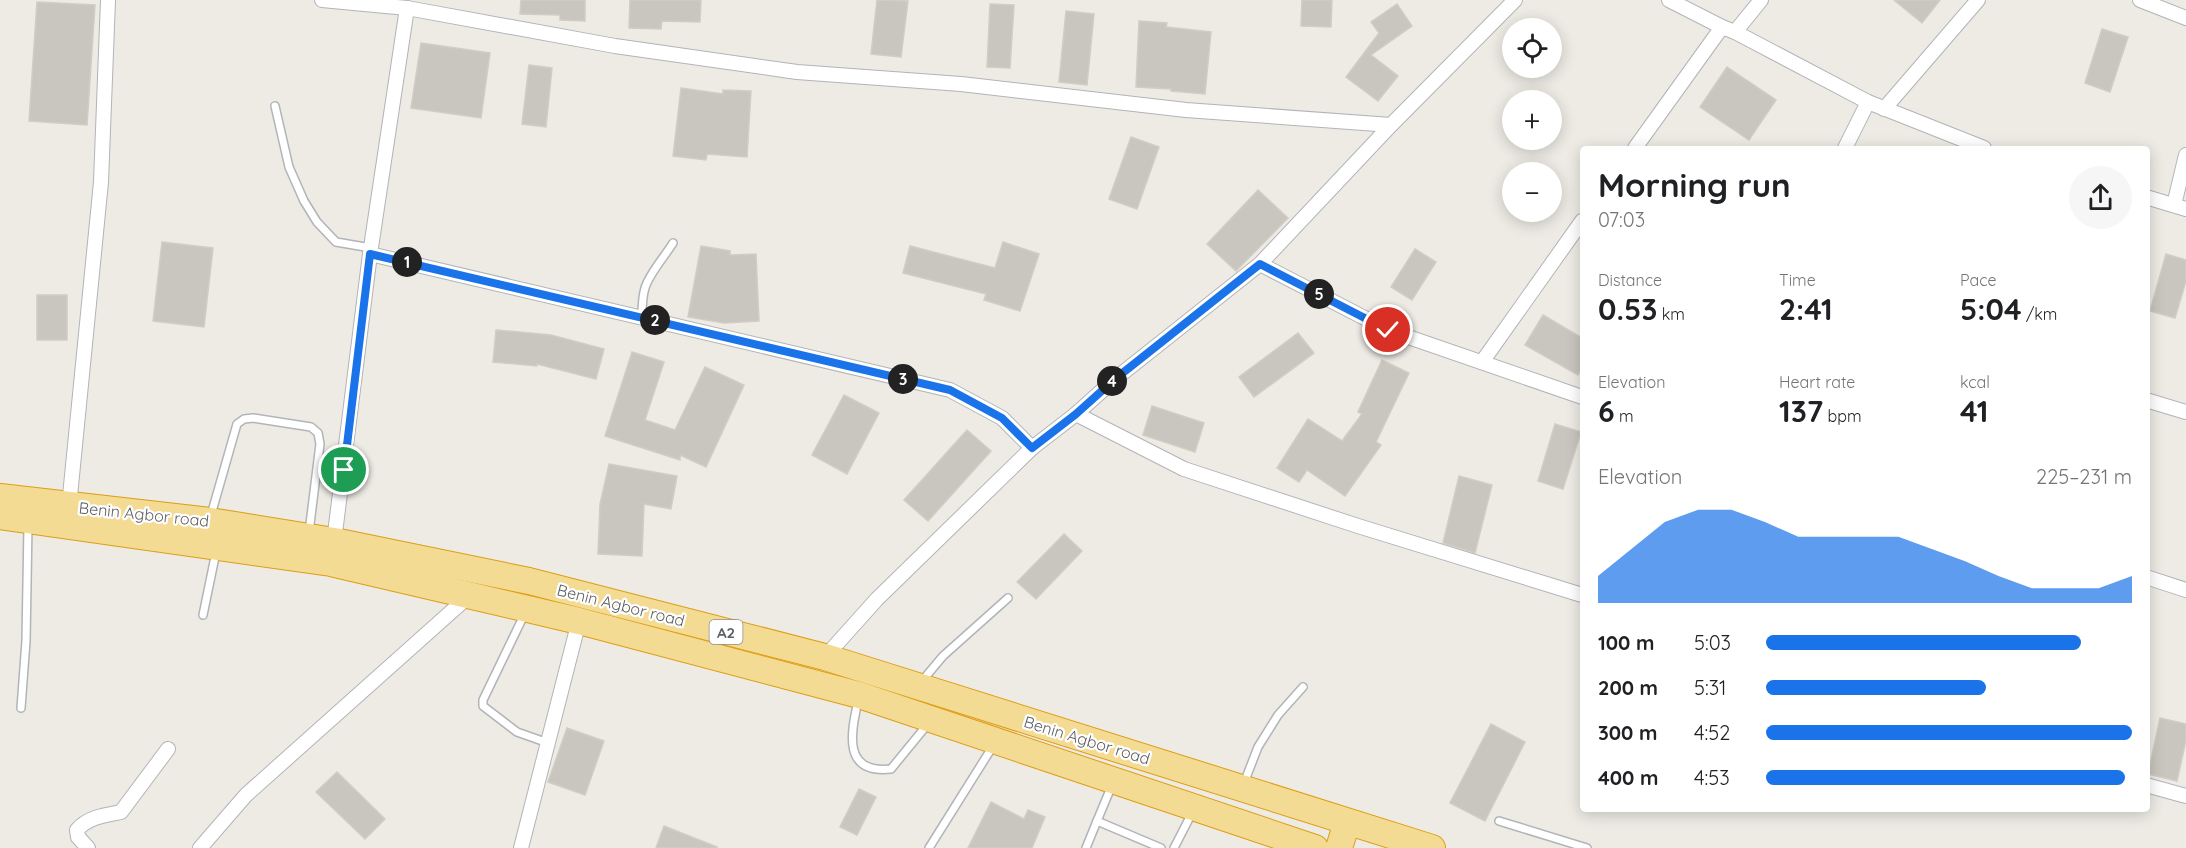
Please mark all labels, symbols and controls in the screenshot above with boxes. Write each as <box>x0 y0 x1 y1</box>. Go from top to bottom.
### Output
map controls <box>1502 18 1562 222</box>
button: locate <box>1502 18 1562 78</box>
button: + <box>1502 90 1562 150</box>
button: − <box>1502 162 1562 222</box>
text: Morning run <box>1598 164 1791 205</box>
button: share <box>2069 166 2132 229</box>
text: 07:03 <box>1598 207 1645 232</box>
pin: 1 <box>392 247 422 277</box>
text: 1 <box>404 252 410 272</box>
text: Distance <box>1598 270 1662 290</box>
text: Time <box>1779 270 1816 290</box>
text: Pace <box>1960 270 1996 290</box>
pin: 5 <box>1304 279 1334 309</box>
text: 5 <box>1314 284 1324 304</box>
text: 0.53 <box>1598 290 1657 328</box>
text: 2:41 <box>1779 290 1833 328</box>
text: 5:04 <box>1960 290 2022 328</box>
pin <box>1362 304 1413 355</box>
text: km <box>1657 304 1685 324</box>
text: /km <box>2022 304 2057 324</box>
pin: 2 <box>640 305 670 335</box>
text: 2 <box>650 310 660 330</box>
icon: check <box>1371 313 1404 346</box>
pin: 3 <box>888 364 918 394</box>
pin: 4 <box>1097 366 1127 396</box>
text: 3 <box>899 369 907 389</box>
text: 4 <box>1107 371 1117 391</box>
text: Elevation <box>1598 372 1665 392</box>
text: Heart rate <box>1779 372 1855 392</box>
text: kcal <box>1960 372 1990 392</box>
text: 6 <box>1598 392 1615 430</box>
text: 137 <box>1779 392 1823 430</box>
text: 41 <box>1960 392 1988 430</box>
text: m <box>1615 406 1634 426</box>
text: bpm <box>1823 406 1862 426</box>
pin <box>318 444 369 495</box>
icon: arrive <box>327 453 360 486</box>
text: Elevation <box>1598 464 1682 489</box>
text: 225–231 m <box>2036 464 2132 489</box>
street label: Benin Agbor road <box>78 497 210 531</box>
street label: Benin Agbor road <box>555 579 687 631</box>
road number: A2 <box>710 620 742 644</box>
text: 100 m <box>1598 630 1654 655</box>
text: 5:03 <box>1694 630 1731 655</box>
text: 200 m <box>1598 675 1658 700</box>
text: 5:31 <box>1694 675 1727 700</box>
street label: Benin Agbor road <box>1022 711 1152 769</box>
text: 300 m <box>1598 720 1657 745</box>
text: 4:52 <box>1694 720 1730 745</box>
text: 400 m <box>1598 765 1658 790</box>
text: 4:53 <box>1694 765 1730 790</box>

